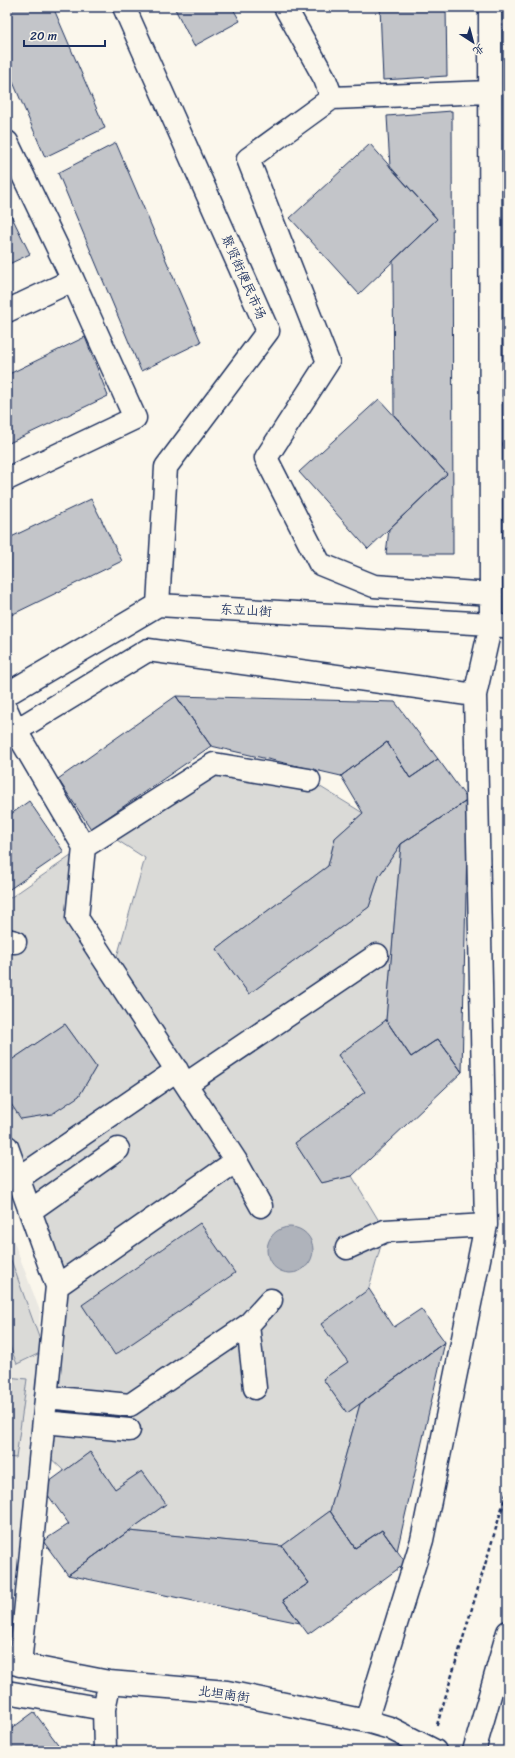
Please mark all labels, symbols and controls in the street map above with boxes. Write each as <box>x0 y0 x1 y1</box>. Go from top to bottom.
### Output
scale bar <box>24 22 105 48</box>
north arrow <box>453 22 493 62</box>
text: 20 m <box>30 25 57 47</box>
text: 北 <box>469 39 489 61</box>
street label: 聚贤街便民市场 <box>215 231 273 323</box>
street label: 东立山街 <box>219 597 273 623</box>
street label: 北坦南街 <box>197 1679 251 1709</box>

